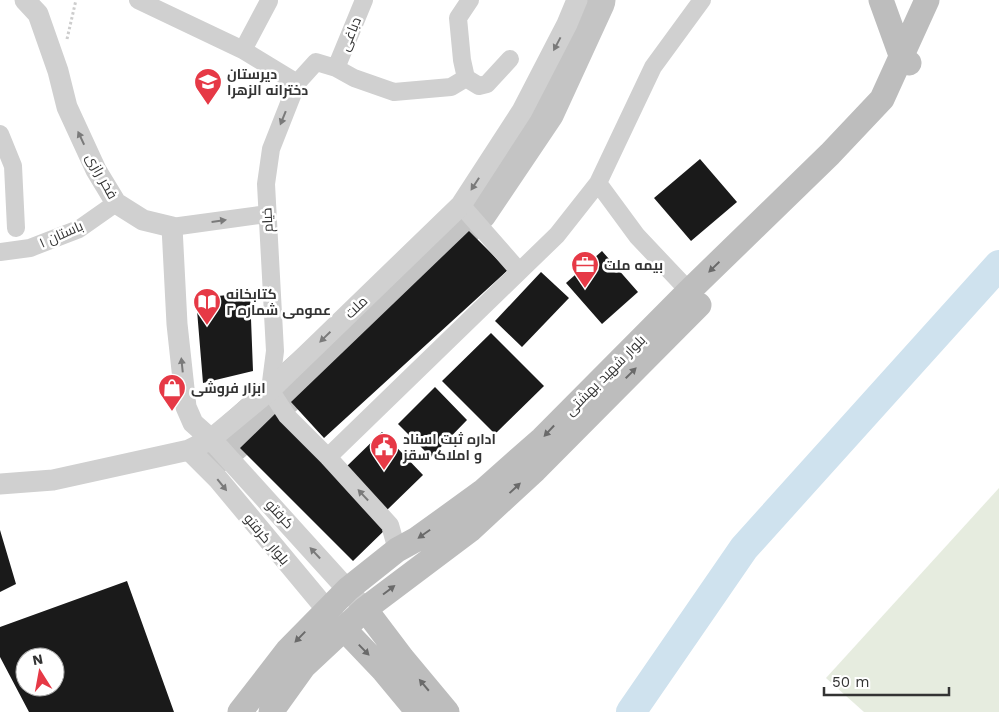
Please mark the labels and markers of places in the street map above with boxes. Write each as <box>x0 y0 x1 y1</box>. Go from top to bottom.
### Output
place label: دیرستان دخترانه الزهرا <box>227 66 308 99</box>
school or university icon: دیرستان دخترانه الزهرا <box>193 67 223 106</box>
office icon: بیمه ملت <box>570 250 600 289</box>
place label: بیمه ملت <box>604 257 663 273</box>
place label: کتابخانه عمومی شماره ۲ <box>226 286 331 319</box>
library icon: کتابخانه عمومی شماره ۲ <box>192 287 222 326</box>
shop icon: ابزار فروشی <box>157 373 187 412</box>
place label: ابزار فروشی <box>191 380 266 397</box>
place label: اداره ثبت اسناد و املاک سقز <box>402 431 496 464</box>
public building icon: اداره ثبت اسناد و املاک سقز <box>369 432 399 471</box>

